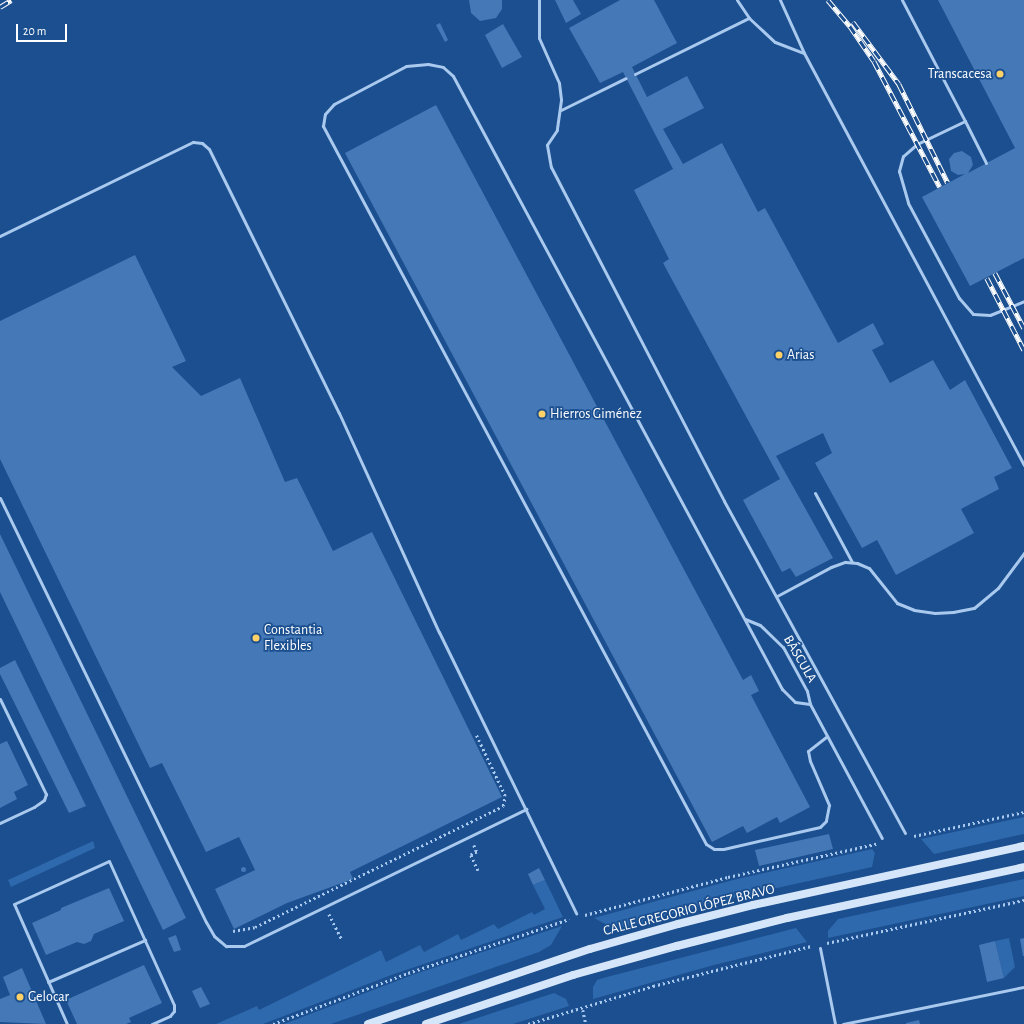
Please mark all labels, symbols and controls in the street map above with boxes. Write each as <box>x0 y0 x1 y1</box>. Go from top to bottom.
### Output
scale bar <box>18 16 69 42</box>
text: 20 m <box>23 25 46 37</box>
place label: Transcacesa <box>928 66 992 82</box>
marker: Transcacesa <box>995 69 1005 79</box>
place label: Arias <box>787 347 815 363</box>
marker: Arias <box>774 350 784 360</box>
place label: Hierros Giménez <box>550 406 642 422</box>
marker: Hierros Giménez <box>537 409 547 419</box>
place label: Constantia Flexibles <box>264 622 322 654</box>
street label: BÁSCULA <box>780 632 820 686</box>
marker: Constantia Flexibles <box>251 633 261 643</box>
street label: CALLE GREGORIO LÓPEZ BRAVO <box>602 881 776 939</box>
place label: Gelocar <box>28 989 69 1005</box>
marker: Gelocar <box>15 992 25 1002</box>

